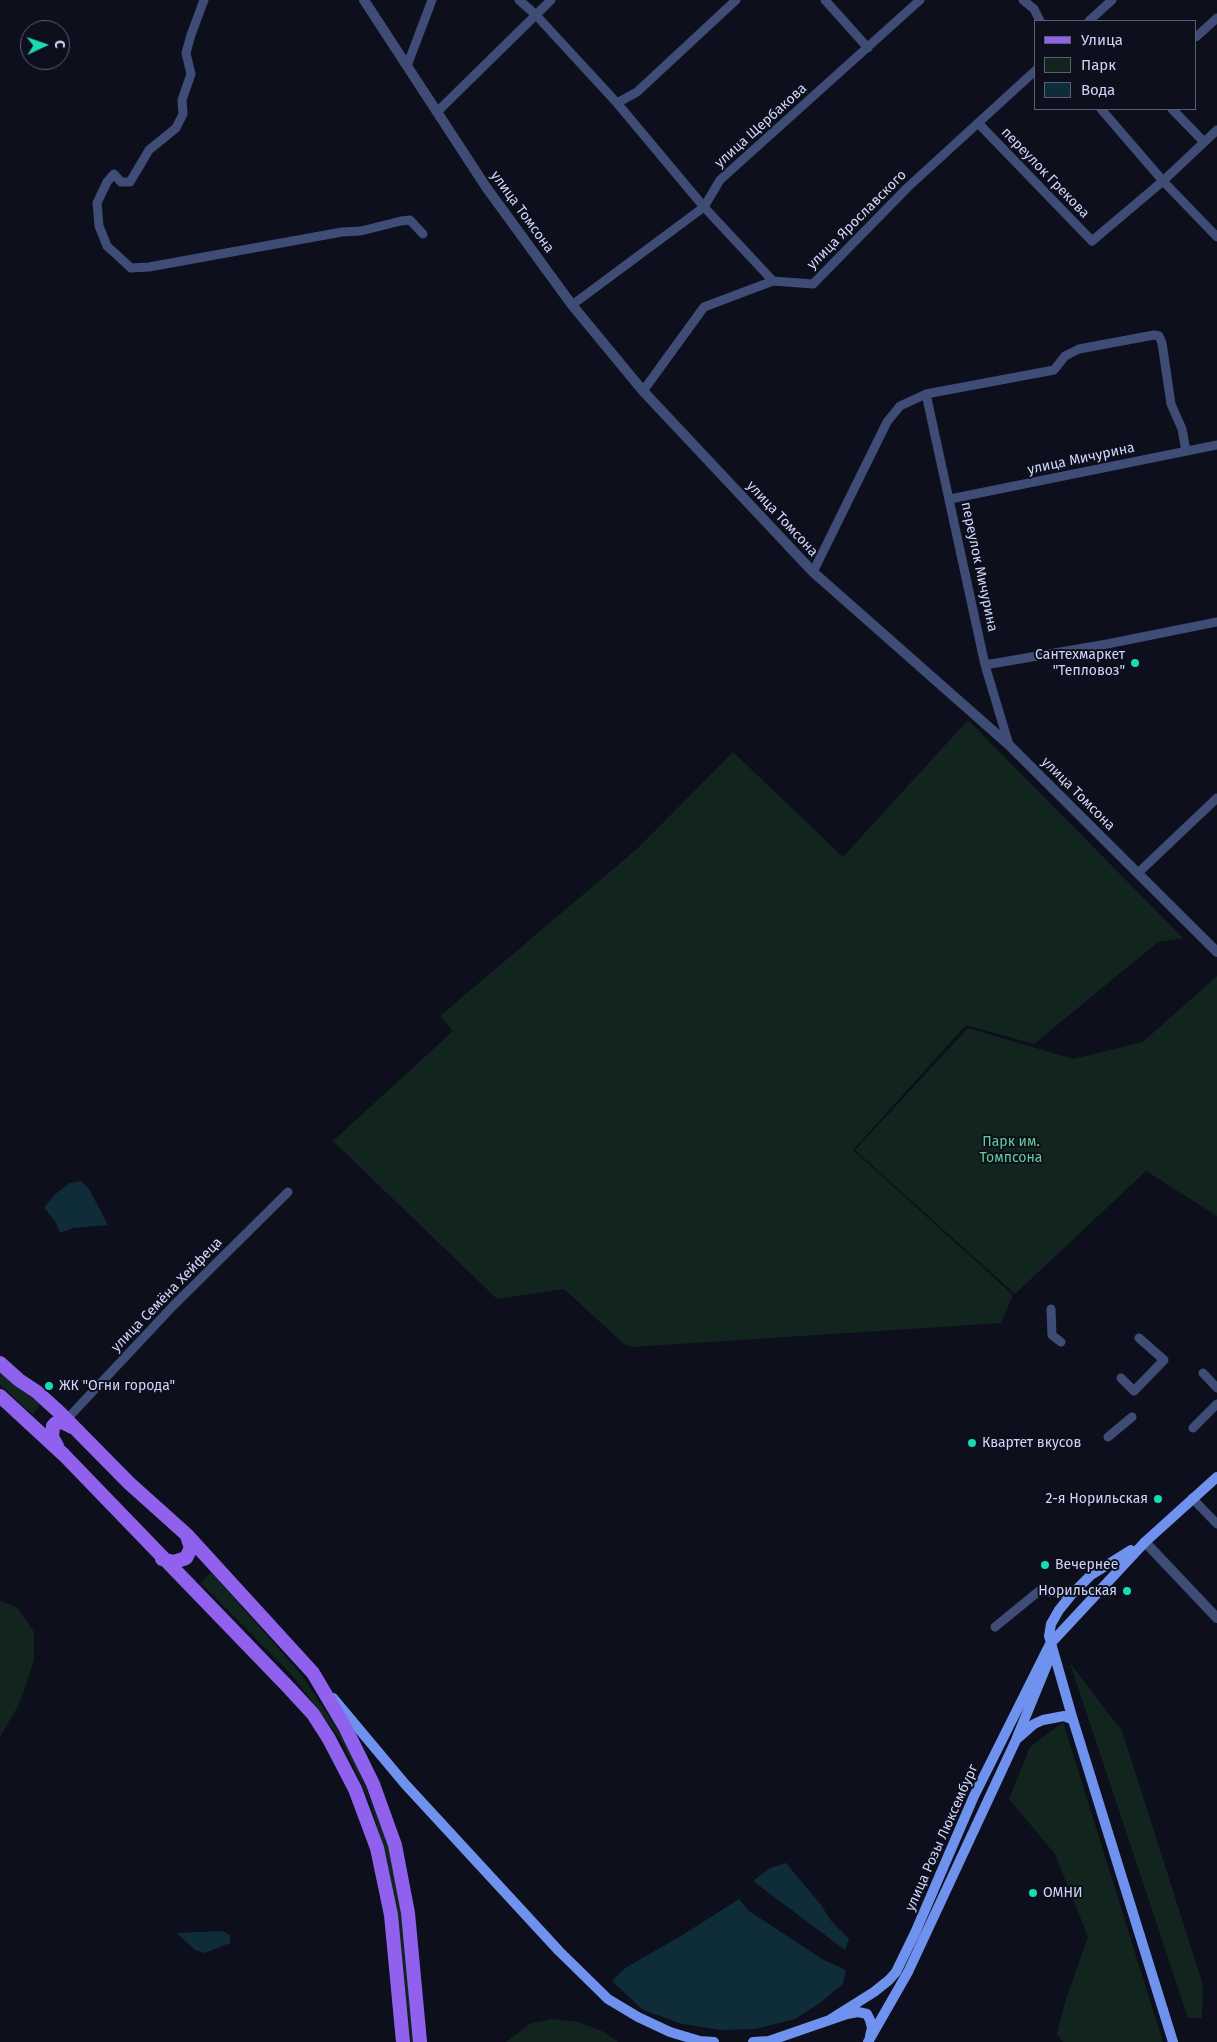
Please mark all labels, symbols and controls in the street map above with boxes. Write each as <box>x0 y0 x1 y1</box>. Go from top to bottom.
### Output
north arrow <box>20 20 70 70</box>
legend <box>1034 20 1197 110</box>
text: Улица <box>1081 31 1123 49</box>
text: С <box>51 40 68 49</box>
text: Парк <box>1081 56 1116 74</box>
street label: улица Щербакова <box>712 80 810 172</box>
text: Вода <box>1081 81 1115 99</box>
street label: переулок Грекова <box>997 124 1093 222</box>
street label: улица Ярославского <box>804 167 910 273</box>
street label: улица Томсона <box>487 168 557 256</box>
street label: улица Мичурина <box>1026 439 1136 479</box>
street label: улица Томсона <box>743 478 821 560</box>
street label: переулок Мичурина <box>957 501 1001 633</box>
place label: Сантехмаркет "Тепловоз" <box>1035 647 1125 680</box>
marker: Сантехмаркет "Тепловоз" <box>1129 657 1141 669</box>
street label: улица Томсона <box>1038 754 1118 834</box>
park label: Парк им. Томпсона <box>980 1134 1042 1166</box>
street label: улица Семёна Хейфеца <box>108 1234 226 1356</box>
place label: ЖК "Огни города" <box>59 1378 175 1394</box>
marker: ЖК "Огни города" <box>43 1380 55 1392</box>
place label: Квартет вкусов <box>982 1435 1081 1451</box>
marker: Квартет вкусов <box>966 1437 978 1449</box>
place label: 2-я Норильская <box>1045 1491 1148 1507</box>
marker: 2-я Норильская <box>1152 1493 1164 1505</box>
place label: Вечернее <box>1055 1557 1118 1573</box>
marker: Вечернее <box>1039 1559 1051 1571</box>
place label: Норильская <box>1038 1583 1117 1599</box>
marker: Норильская <box>1121 1585 1133 1597</box>
street label: улица Розы Люксембург <box>902 1762 982 1914</box>
place label: ОМНИ <box>1043 1885 1083 1901</box>
marker: ОМНИ <box>1027 1887 1039 1899</box>

